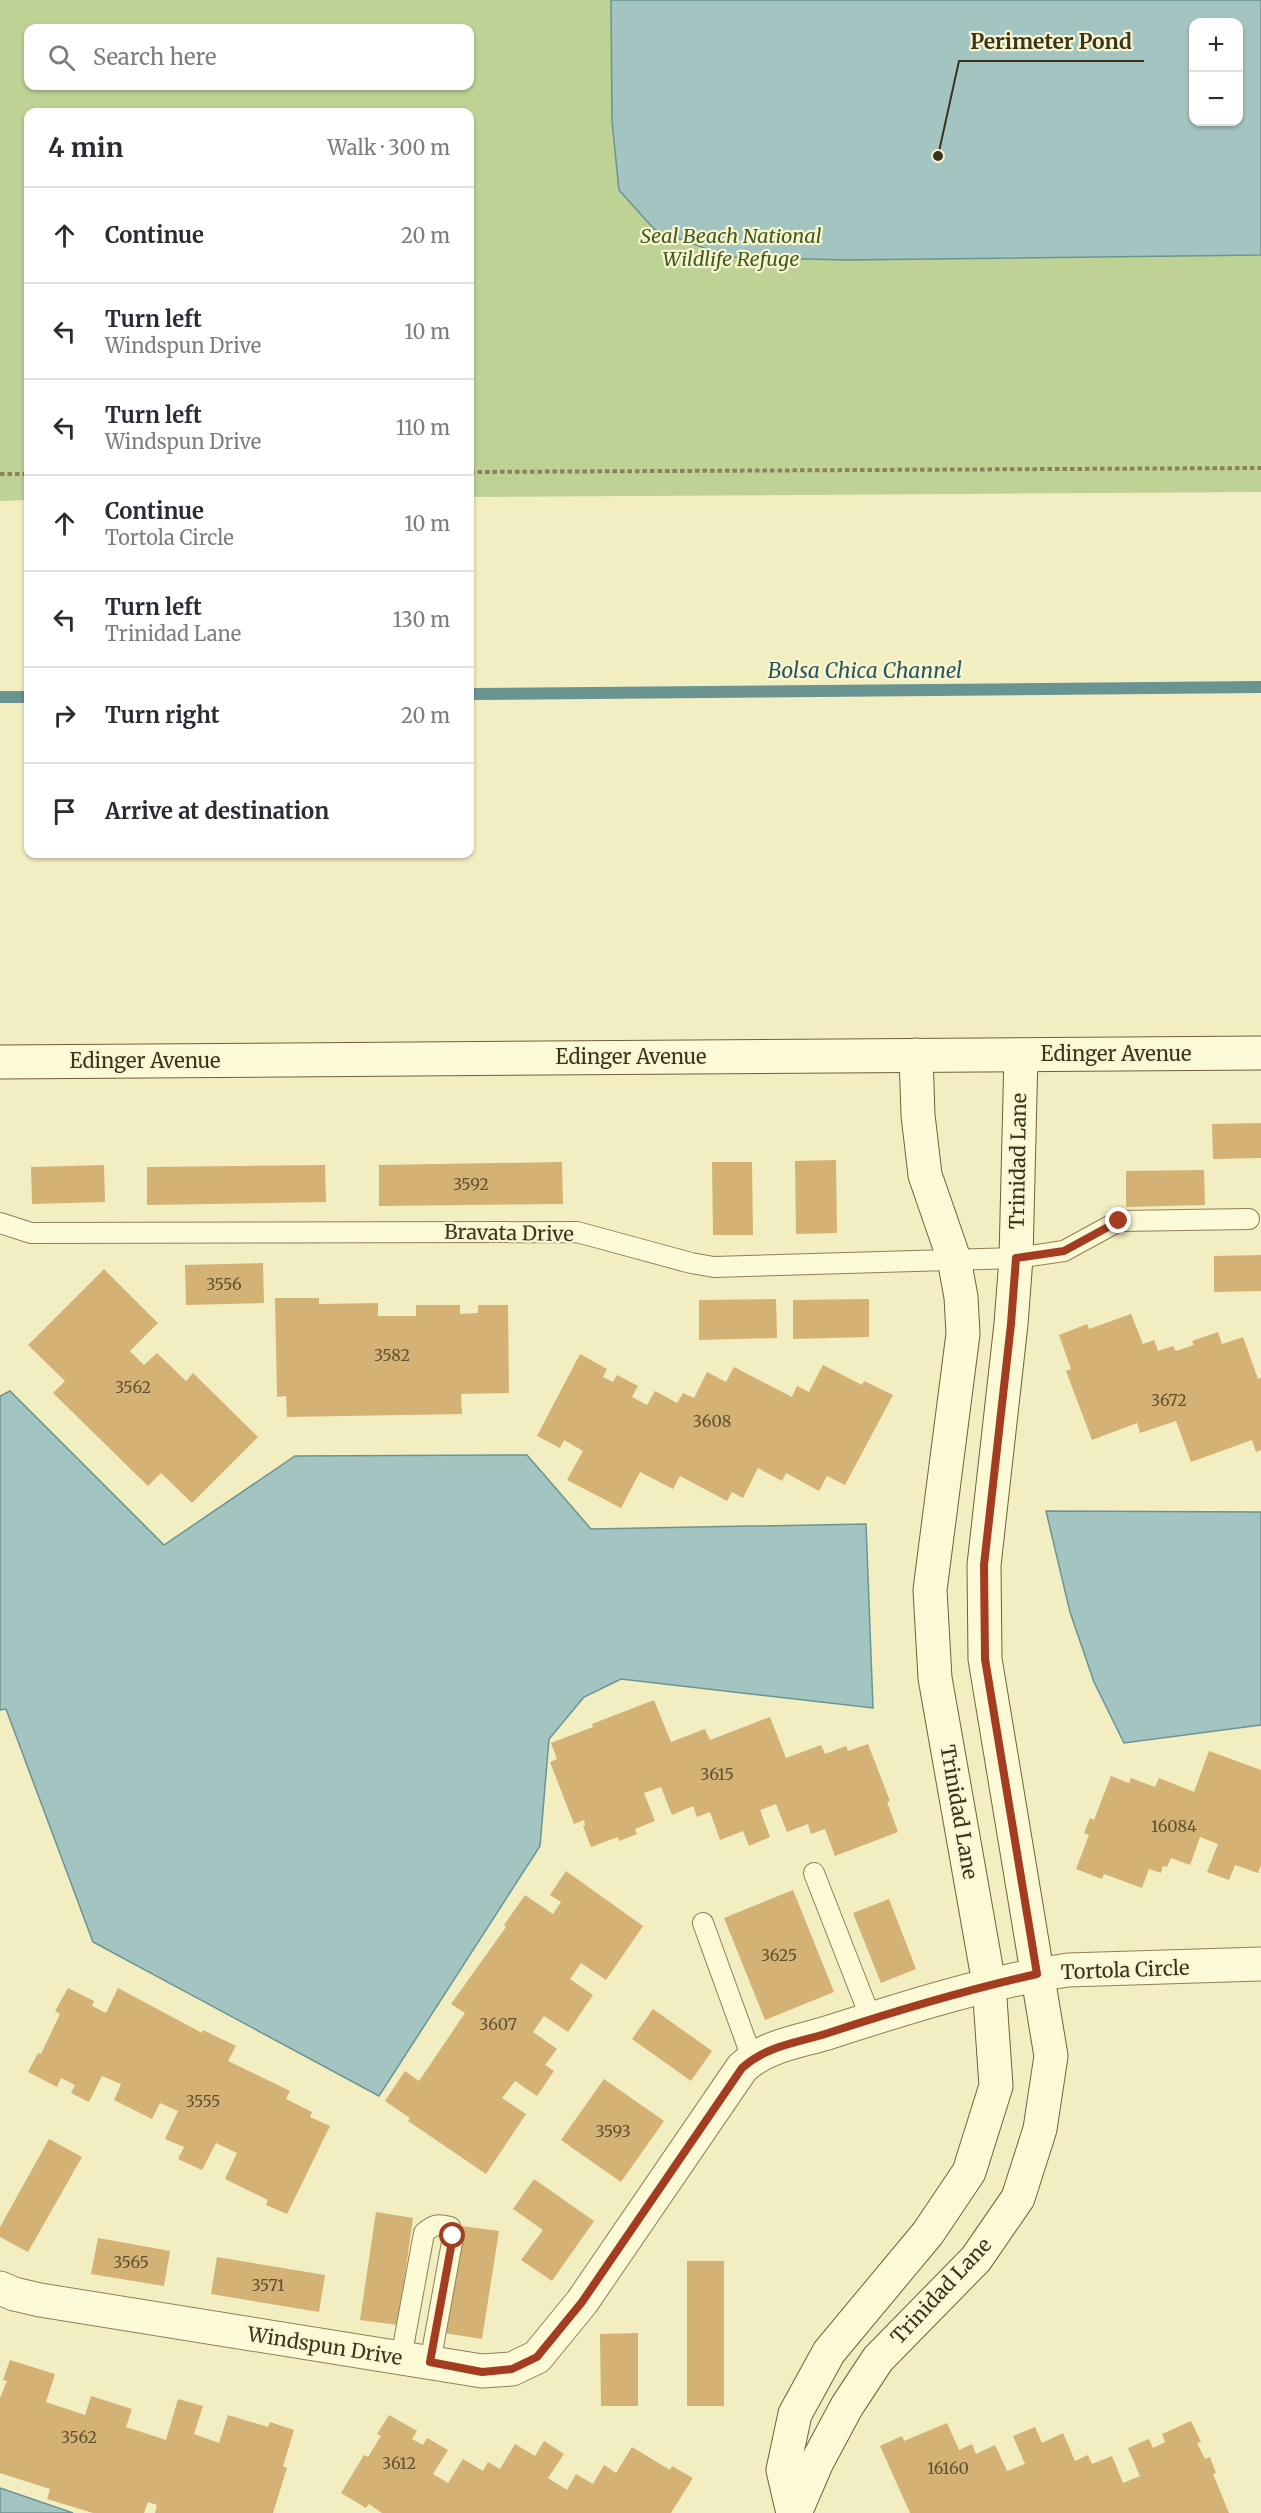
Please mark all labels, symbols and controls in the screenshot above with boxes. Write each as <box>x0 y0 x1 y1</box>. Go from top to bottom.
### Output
map controls <box>1189 18 1243 126</box>
button: + <box>1189 18 1243 72</box>
callout: Perimeter Pond <box>959 22 1144 61</box>
search box <box>24 24 474 90</box>
text: Perimeter Pond <box>970 28 1132 55</box>
icon: search <box>45 41 78 74</box>
text: Search here <box>93 43 216 71</box>
button: − <box>1189 72 1243 126</box>
text: 4 min <box>48 131 123 164</box>
text: Walk · 300 m <box>328 135 450 160</box>
icon: ahead <box>48 219 81 252</box>
text: Continue <box>105 221 204 249</box>
text: 20 m <box>401 223 450 248</box>
park label: Seal Beach National Wildlife Refuge <box>640 223 822 271</box>
text: Turn left <box>105 305 202 333</box>
icon: left <box>48 315 81 348</box>
text: 10 m <box>404 319 450 344</box>
text: Windspun Drive <box>105 333 261 358</box>
text: Turn left <box>105 401 202 429</box>
icon: left <box>48 411 81 444</box>
text: 110 m <box>396 415 450 440</box>
text: Windspun Drive <box>105 429 261 454</box>
text: Continue <box>105 497 204 525</box>
icon: ahead <box>48 507 81 540</box>
text: 10 m <box>404 511 450 536</box>
text: Tortola Circle <box>105 525 234 550</box>
text: Turn left <box>105 593 202 621</box>
icon: left <box>48 603 81 636</box>
text: 130 m <box>393 607 450 632</box>
text: Trinidad Lane <box>105 621 241 646</box>
water label: Bolsa Chica Channel <box>768 657 962 684</box>
icon: right <box>48 699 81 732</box>
text: Turn right <box>105 701 219 729</box>
text: 20 m <box>401 703 450 728</box>
icon: arrive <box>48 795 81 828</box>
text: Arrive at destination <box>105 797 329 825</box>
street label: Edinger Avenue <box>1041 1041 1191 1066</box>
street label: Edinger Avenue <box>556 1044 706 1069</box>
street label: Edinger Avenue <box>70 1048 220 1073</box>
street label: Trinidad Lane <box>1004 1093 1031 1229</box>
house number: 3592 <box>453 1174 489 1194</box>
route end <box>1105 1207 1131 1233</box>
street label: Bravata Drive <box>444 1219 574 1246</box>
house number: 3556 <box>206 1274 242 1294</box>
house number: 3582 <box>374 1345 410 1365</box>
house number: 3562 <box>115 1377 151 1397</box>
house number: 3672 <box>1151 1390 1187 1410</box>
house number: 3608 <box>693 1411 731 1431</box>
street label: Trinidad Lane <box>935 1743 984 1881</box>
house number: 3615 <box>700 1764 734 1784</box>
house number: 16084 <box>1151 1816 1197 1836</box>
house number: 3625 <box>761 1945 797 1965</box>
street label: Tortola Circle <box>1060 1955 1190 1984</box>
house number: 3607 <box>479 2014 517 2034</box>
house number: 3555 <box>186 2091 220 2111</box>
house number: 3593 <box>595 2121 631 2141</box>
route start <box>439 2222 465 2248</box>
street label: Trinidad Lane <box>885 2232 996 2349</box>
house number: 3565 <box>113 2252 149 2272</box>
house number: 3571 <box>252 2275 284 2295</box>
street label: Windspun Drive <box>245 2321 404 2370</box>
house number: 3562 <box>61 2427 97 2447</box>
house number: 3612 <box>382 2453 416 2473</box>
house number: 16160 <box>927 2458 969 2478</box>

